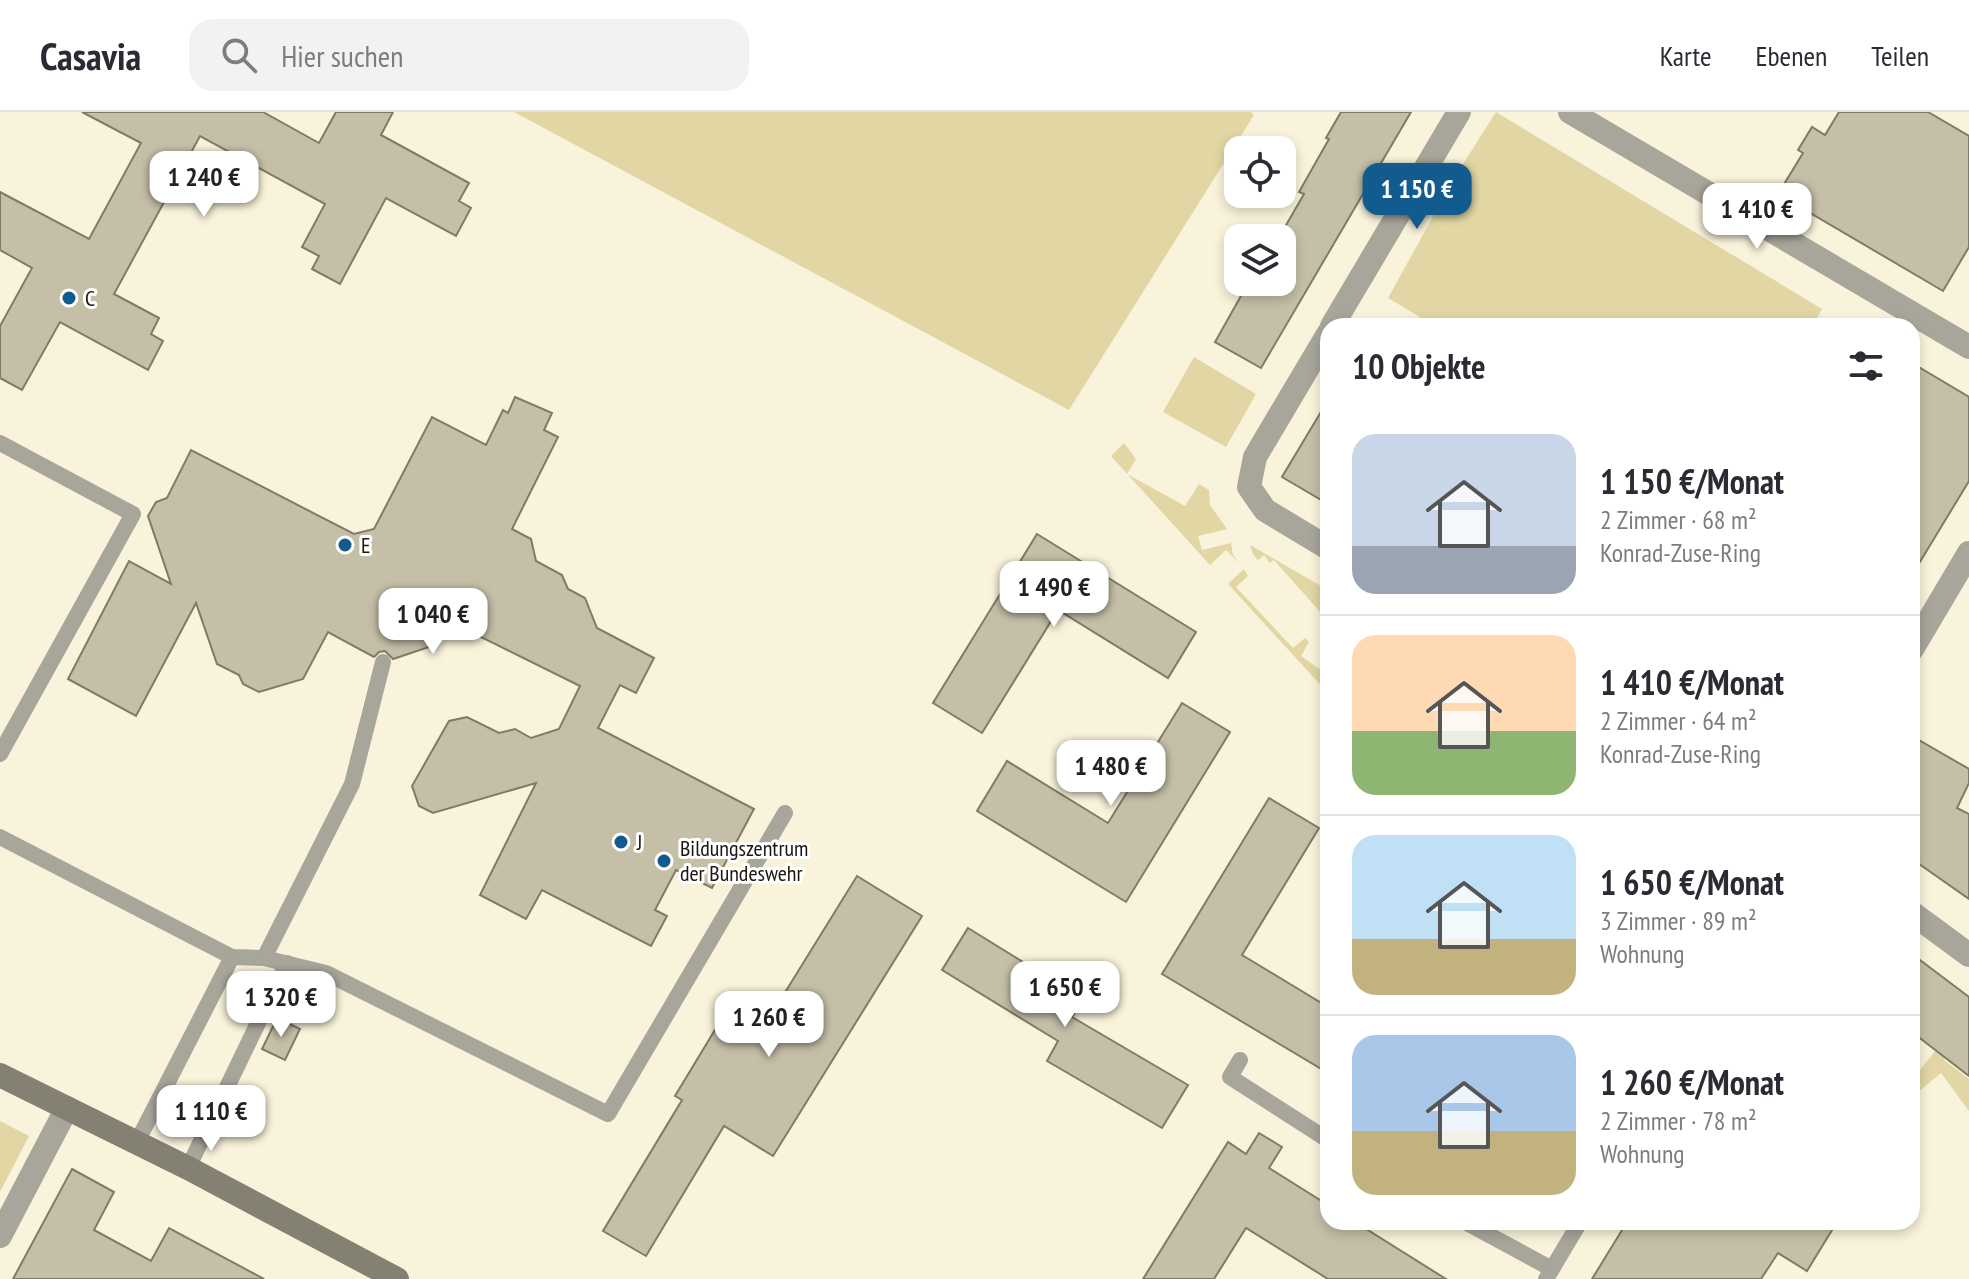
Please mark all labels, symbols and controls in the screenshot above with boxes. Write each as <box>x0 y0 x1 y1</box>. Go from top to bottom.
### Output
search box <box>189 19 749 91</box>
text: Casavia <box>40 31 141 80</box>
icon: search <box>217 33 261 77</box>
text: Hier suchen <box>281 36 403 75</box>
text: Karte <box>1660 37 1711 74</box>
text: Ebenen <box>1755 37 1827 74</box>
text: Teilen <box>1871 37 1929 74</box>
map controls <box>1224 136 1296 296</box>
button: locate <box>1224 136 1296 208</box>
pin: 1 240 € <box>130 151 278 219</box>
text: 1 240 € <box>168 160 240 193</box>
pin: 1 150 € <box>1343 163 1491 231</box>
text: 1 150 € <box>1381 172 1453 205</box>
pin: 1 410 € <box>1683 183 1831 251</box>
text: 1 410 € <box>1721 192 1793 225</box>
button: layers <box>1224 224 1296 296</box>
place label: C <box>85 284 95 312</box>
marker: C <box>60 289 78 307</box>
text: 10 Objekte <box>1352 344 1486 388</box>
icon: filters <box>1844 344 1888 388</box>
text: 1 150 €/Monat <box>1600 459 1784 503</box>
icon: home <box>1416 466 1512 562</box>
text: 2 Zimmer · 68 m² <box>1600 503 1757 536</box>
place label: E <box>361 531 370 559</box>
marker: E <box>336 536 354 554</box>
text: Konrad-Zuse-Ring <box>1600 536 1761 569</box>
pin: 1 490 € <box>980 561 1128 629</box>
text: 1 490 € <box>1018 570 1090 603</box>
pin: 1 040 € <box>359 588 507 656</box>
text: 1 040 € <box>397 597 469 630</box>
text: 1 410 €/Monat <box>1600 660 1784 704</box>
icon: home <box>1416 667 1512 763</box>
text: 2 Zimmer · 64 m² <box>1600 704 1757 737</box>
text: Konrad-Zuse-Ring <box>1600 737 1761 770</box>
pin: 1 480 € <box>1037 740 1185 808</box>
text: 1 480 € <box>1075 749 1147 782</box>
place label: J <box>636 828 642 856</box>
marker: J <box>612 833 630 851</box>
place label: Bildungszentrum der Bundeswehr <box>680 834 808 887</box>
marker: Bildungszentrum der Bundeswehr <box>655 852 673 870</box>
text: 1 650 €/Monat <box>1600 860 1784 904</box>
icon: home <box>1416 867 1512 963</box>
text: 3 Zimmer · 89 m² <box>1600 904 1757 937</box>
text: Wohnung <box>1600 937 1685 970</box>
pin: 1 650 € <box>991 961 1139 1029</box>
text: 1 650 € <box>1029 970 1101 1003</box>
pin: 1 320 € <box>207 971 355 1039</box>
text: 1 320 € <box>245 980 317 1013</box>
pin: 1 260 € <box>695 991 843 1059</box>
text: 1 260 € <box>733 1000 805 1033</box>
text: 1 260 €/Monat <box>1600 1060 1784 1104</box>
icon: home <box>1416 1067 1512 1163</box>
pin: 1 110 € <box>137 1085 285 1153</box>
text: 1 110 € <box>175 1094 247 1127</box>
text: 2 Zimmer · 78 m² <box>1600 1104 1757 1137</box>
text: Wohnung <box>1600 1137 1685 1170</box>

